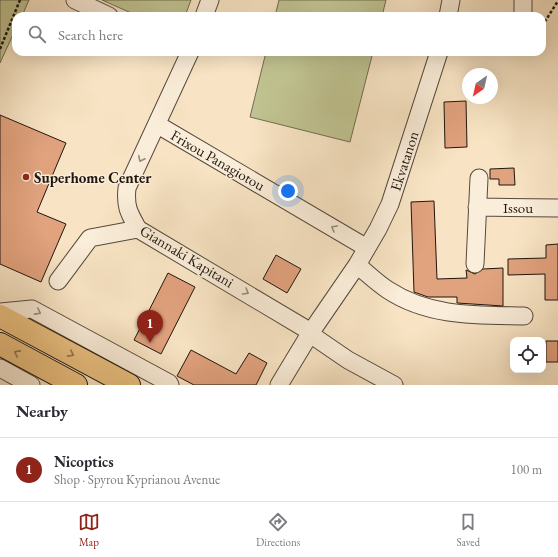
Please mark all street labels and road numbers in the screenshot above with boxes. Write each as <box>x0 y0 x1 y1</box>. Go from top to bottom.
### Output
street label: Frixou Panagiotou <box>167 125 269 195</box>
street label: Ekvatanon <box>385 129 423 193</box>
street label: Issou <box>503 198 533 217</box>
street label: Giannaki Kapitani <box>137 221 238 292</box>

